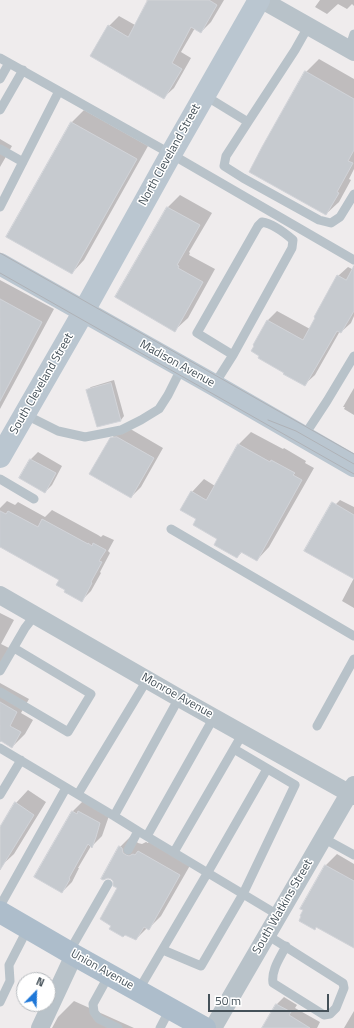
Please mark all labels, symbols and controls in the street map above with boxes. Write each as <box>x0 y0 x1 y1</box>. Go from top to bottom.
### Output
street label: North Cleveland Street <box>136 102 204 208</box>
street label: South Cleveland Street <box>7 331 77 437</box>
street label: Madison Avenue <box>137 337 217 391</box>
street label: Monroe Avenue <box>139 670 215 722</box>
street label: South Watkins Street <box>250 857 316 957</box>
street label: Union Avenue <box>68 947 136 993</box>
north arrow <box>16 972 56 1012</box>
text: N <box>34 973 47 991</box>
scale bar <box>210 986 331 1012</box>
text: 50 m <box>215 991 241 1010</box>

